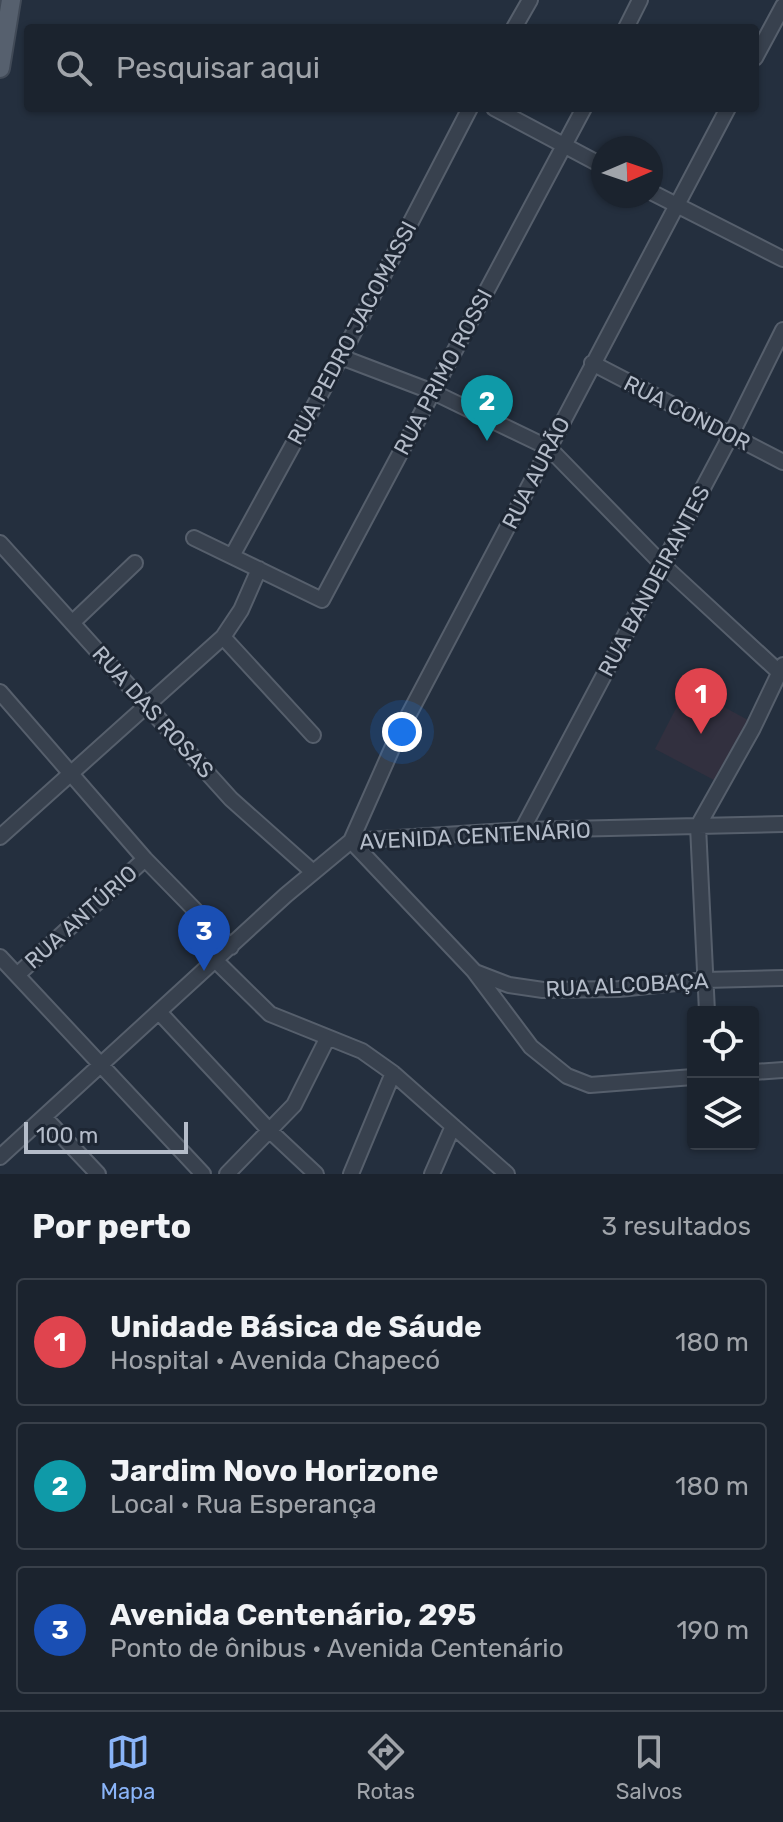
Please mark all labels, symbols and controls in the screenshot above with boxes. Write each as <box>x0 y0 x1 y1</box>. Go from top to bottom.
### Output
search box <box>24 24 759 112</box>
icon: search <box>52 46 96 90</box>
text: Pesquisar aqui <box>116 50 320 86</box>
north arrow <box>591 136 663 208</box>
street label: RUA PEDRO JACOMASSI <box>282 217 422 449</box>
street label: RUA PRIMO ROSSI <box>388 284 498 460</box>
street label: RUA CONDOR <box>619 370 755 456</box>
pin: 2 <box>461 375 513 441</box>
street label: RUA AURÃO <box>496 412 576 534</box>
street label: RUA BANDEIRANTES <box>592 481 716 681</box>
street label: RUA DAS ROSAS <box>87 640 219 784</box>
pin: 1 <box>675 668 727 734</box>
your location <box>382 712 422 752</box>
street label: AVENIDA CENTENÁRIO <box>359 816 591 856</box>
street label: RUA ANTÚRIO <box>19 859 143 975</box>
pin: 3 <box>178 905 230 971</box>
street label: RUA ALCOBAÇA <box>545 967 709 1003</box>
map controls <box>687 1006 759 1150</box>
button: locate <box>687 1006 759 1078</box>
button: layers <box>687 1078 759 1150</box>
scale bar <box>24 1118 188 1154</box>
text: 100 m <box>36 1122 98 1149</box>
text: Por perto <box>32 1206 191 1247</box>
text: 3 resultados <box>601 1211 751 1242</box>
text: Unidade Básica de Sáude <box>110 1309 482 1345</box>
text: 1 <box>54 1327 66 1358</box>
text: 180 m <box>675 1327 749 1358</box>
text: Hospital · Avenida Chapecó <box>110 1345 440 1376</box>
text: Jardim Novo Horizone <box>110 1453 439 1489</box>
text: 2 <box>52 1471 68 1502</box>
text: 180 m <box>675 1471 749 1502</box>
text: Local · Rua Esperança <box>110 1489 377 1520</box>
text: Avenida Centenário, 295 <box>110 1597 476 1633</box>
text: 3 <box>51 1615 69 1646</box>
text: 190 m <box>676 1615 749 1646</box>
text: Ponto de ônibus · Avenida Centenário <box>110 1633 564 1664</box>
tab: Mapa <box>100 1730 155 1805</box>
tab: Rotas <box>356 1730 415 1805</box>
tab: Salvos <box>616 1730 683 1805</box>

